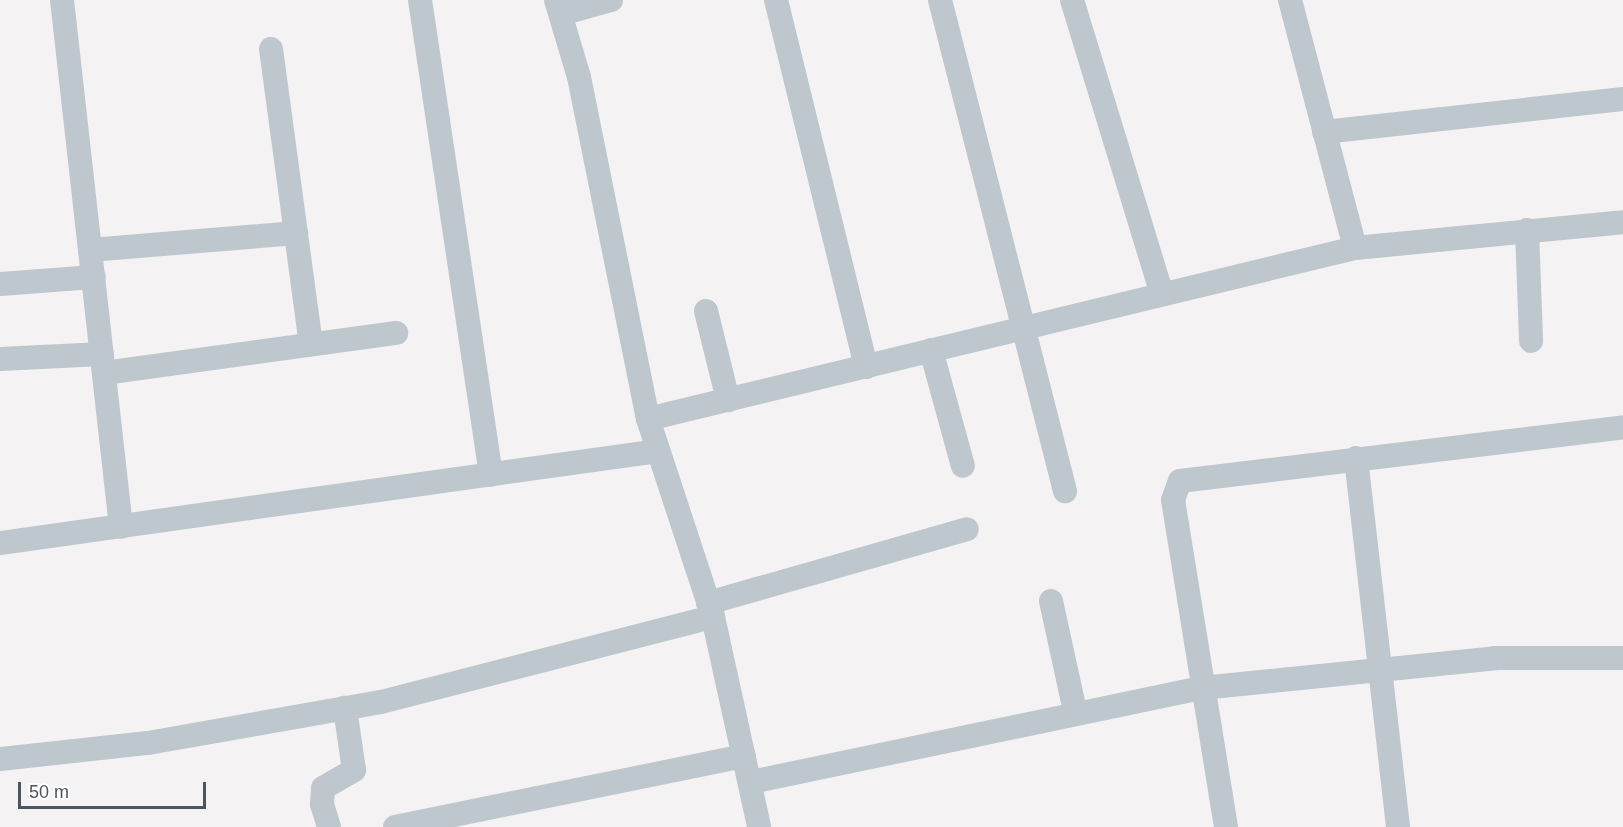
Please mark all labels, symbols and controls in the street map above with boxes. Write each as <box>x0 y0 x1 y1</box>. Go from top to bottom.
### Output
scale bar <box>21 770 208 808</box>
text: 50 m <box>29 782 69 802</box>

